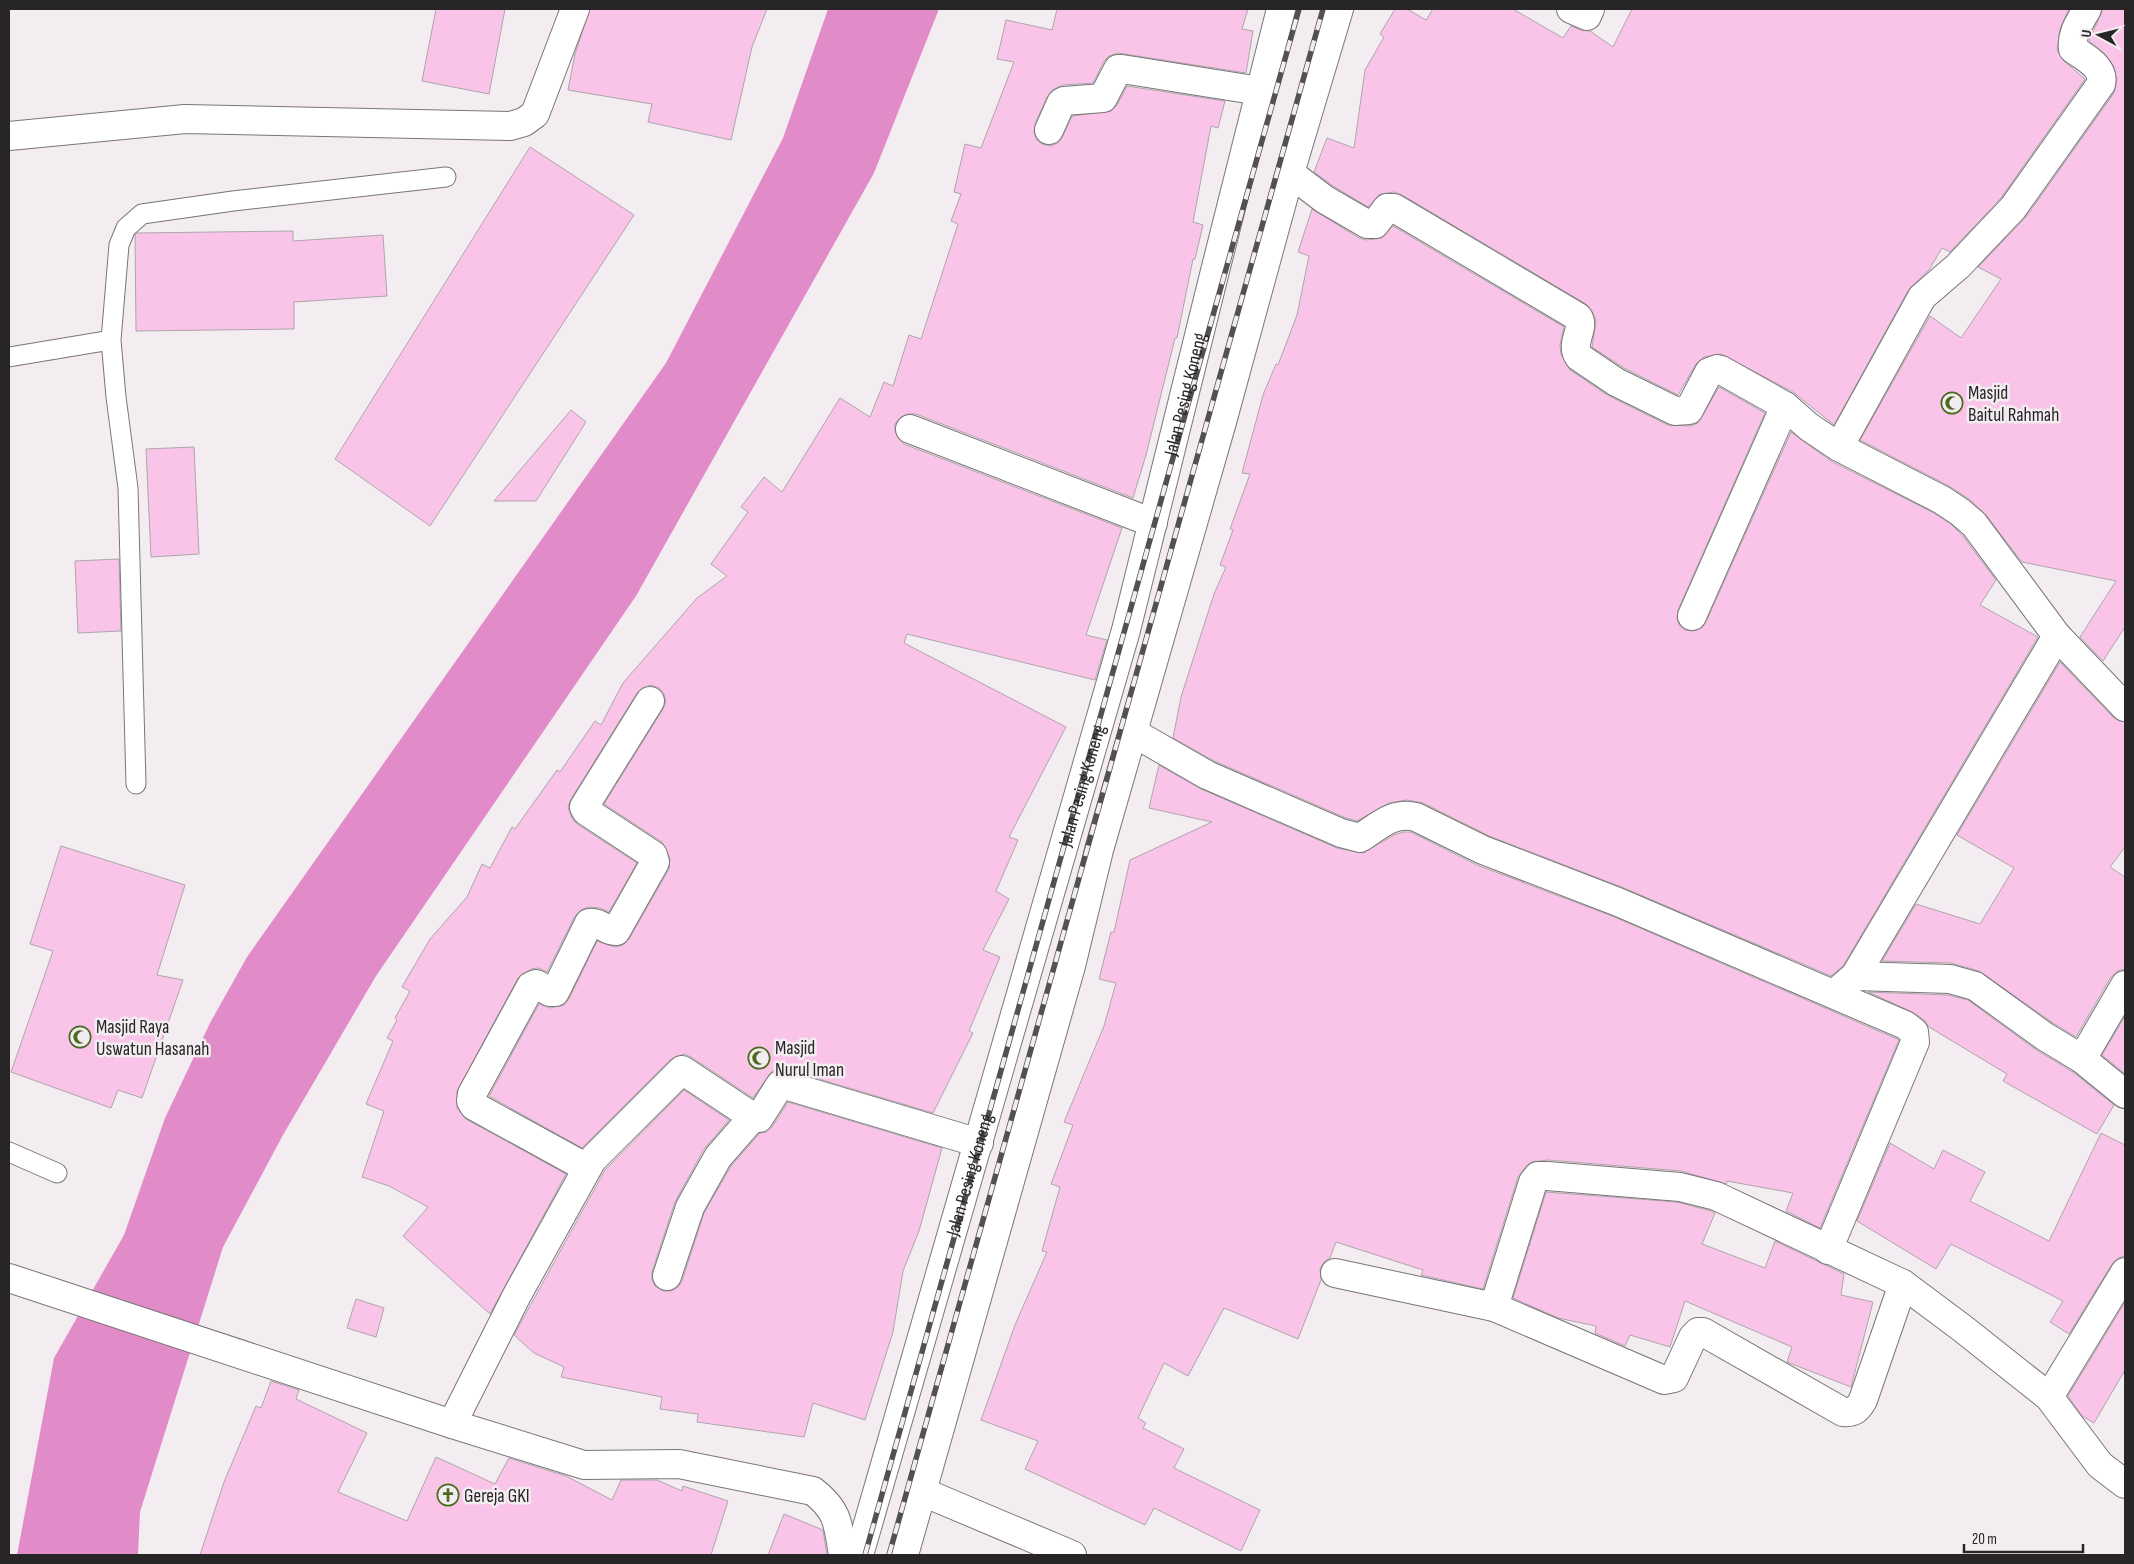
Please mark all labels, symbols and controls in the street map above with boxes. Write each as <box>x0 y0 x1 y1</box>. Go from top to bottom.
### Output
north arrow <box>2074 10 2124 60</box>
text: U <box>2078 29 2095 38</box>
street label: Jalan Pesing Koneng <box>1159 330 1212 459</box>
place label: Masjid Baitul Rahmah <box>1968 382 2059 427</box>
mosque icon: Masjid Baitul Rahmah <box>1940 391 1964 415</box>
street label: Jalan Pesing Koneng <box>1054 722 1111 850</box>
place label: Masjid Raya Uswatun Hasanah <box>96 1016 209 1061</box>
mosque icon: Masjid Raya Uswatun Hasanah <box>68 1025 92 1049</box>
place label: Masjid Nurul Iman <box>775 1037 844 1082</box>
mosque icon: Masjid Nurul Iman <box>747 1046 771 1070</box>
street label: Jalan Pesing Koneng <box>941 1111 999 1240</box>
church icon: Gereja GKI <box>436 1483 460 1507</box>
place label: Gereja GKI <box>464 1485 530 1508</box>
scale bar <box>1964 1522 2083 1554</box>
text: 20 m <box>1972 1530 1997 1549</box>

